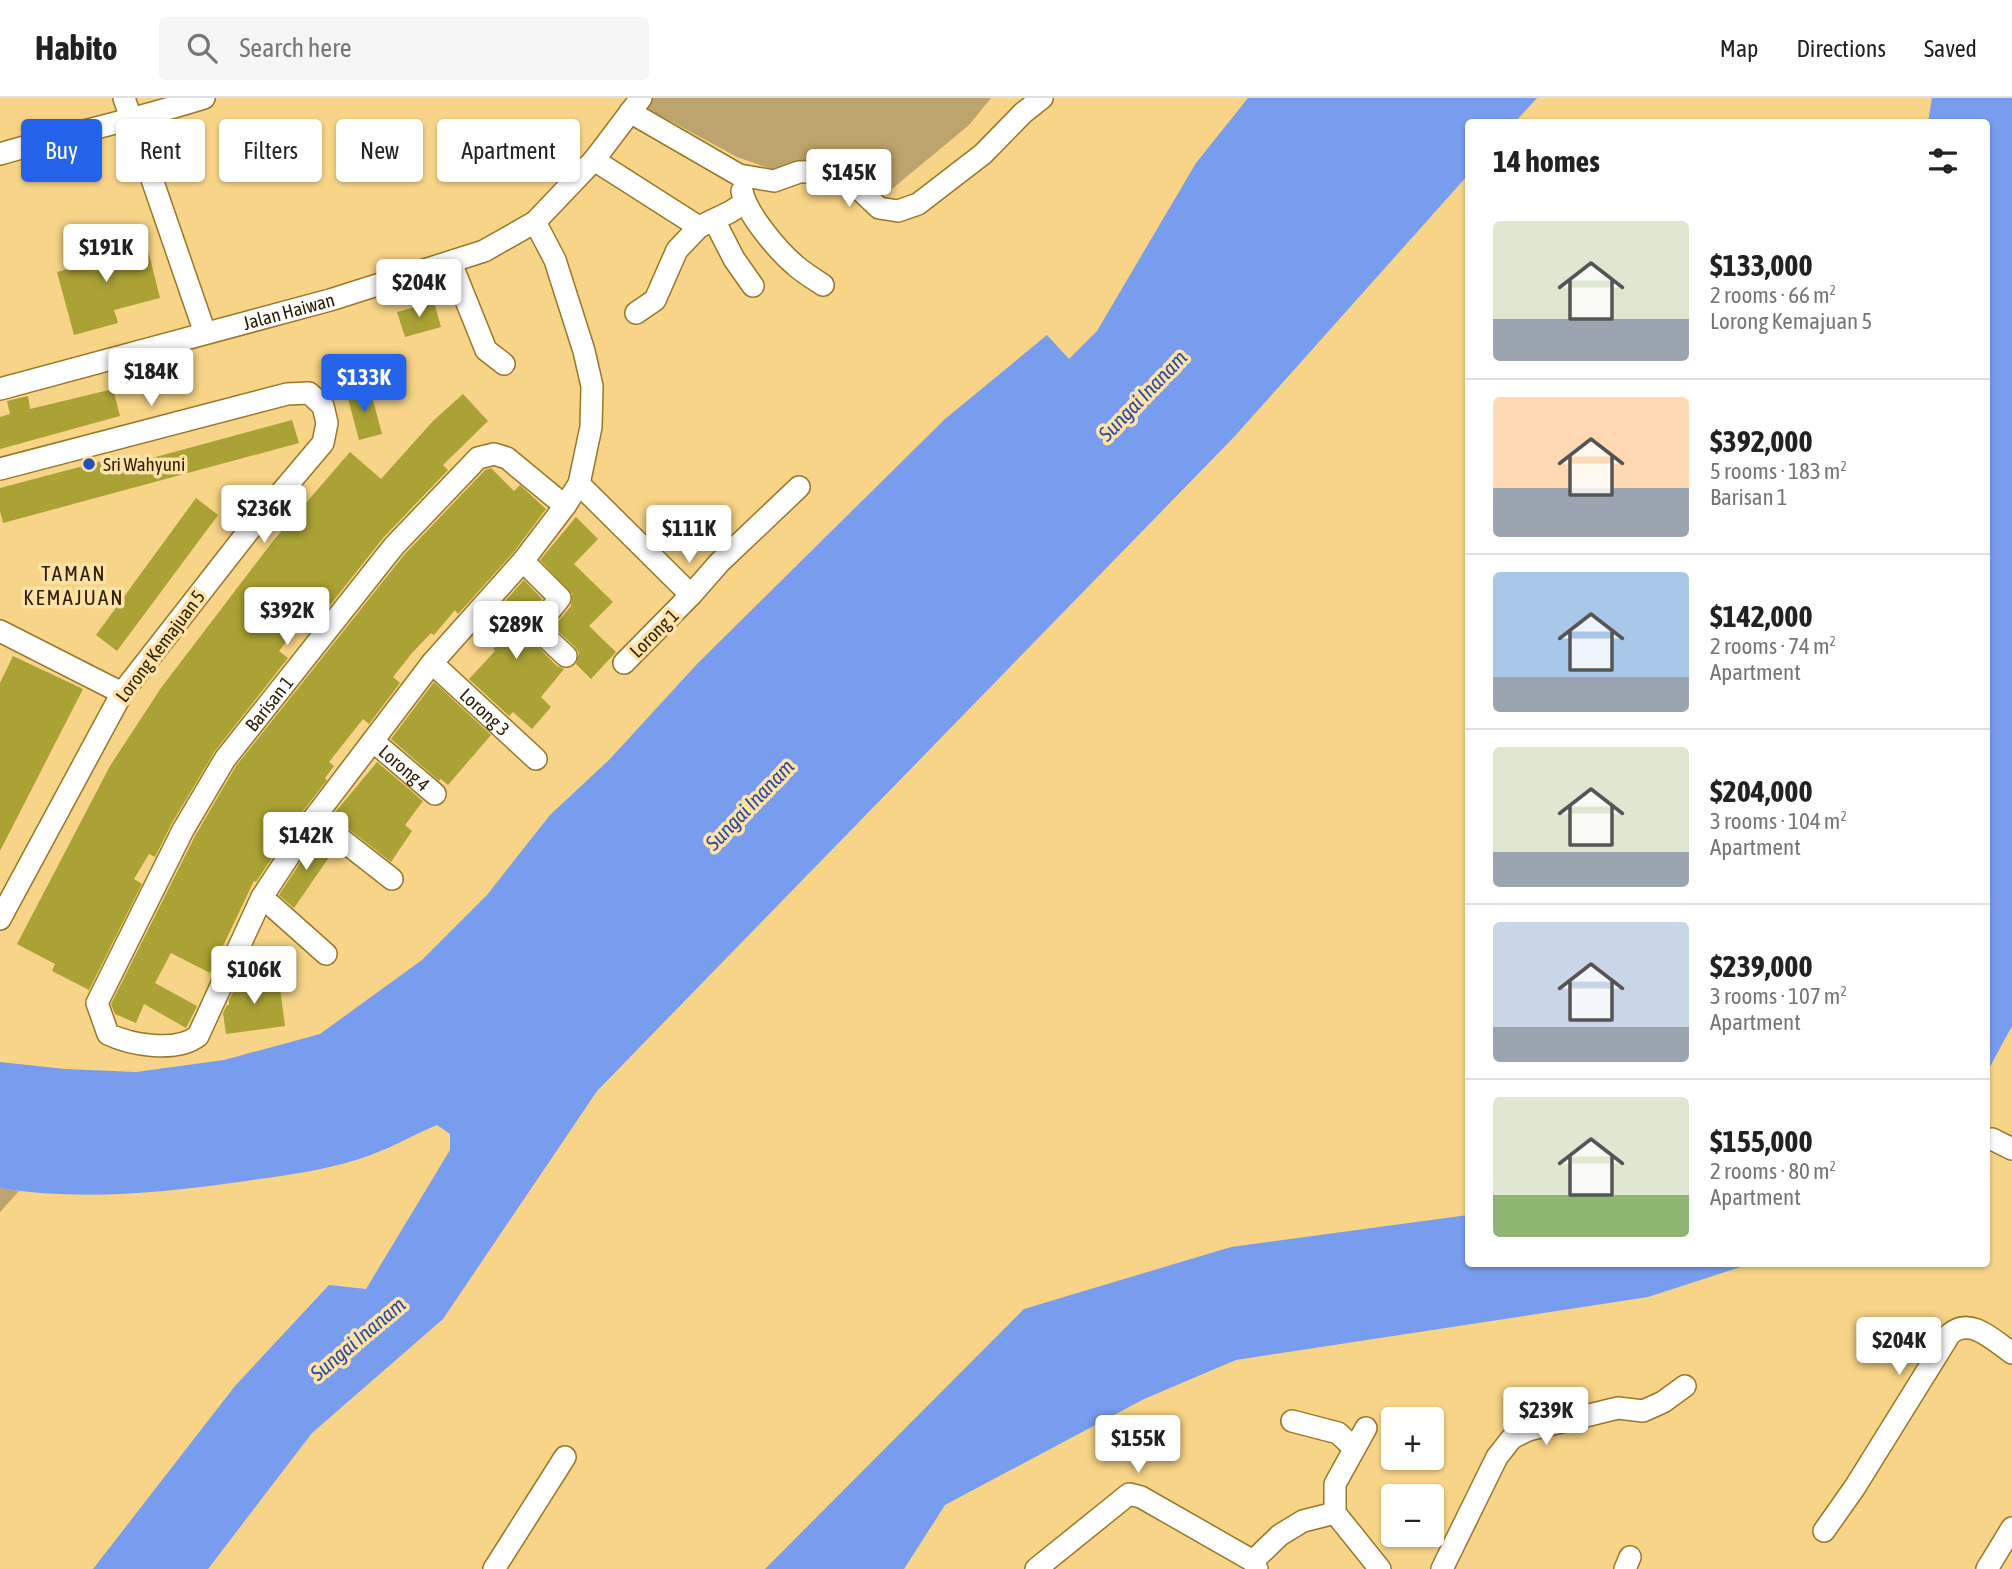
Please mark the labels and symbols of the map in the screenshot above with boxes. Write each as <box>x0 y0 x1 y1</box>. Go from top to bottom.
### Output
pin: $145K <box>800 150 898 209</box>
pin: $191K <box>57 225 155 284</box>
pin: $204K <box>370 260 468 319</box>
street label: Jalan Haiwan <box>240 288 337 334</box>
water label: Sungai Inanam <box>1093 345 1191 446</box>
pin: $184K <box>102 348 200 408</box>
pin: $133K <box>315 354 413 414</box>
place label: Sri Wahyuni <box>103 453 185 475</box>
marker: Sri Wahyuni <box>81 456 97 472</box>
pin: $236K <box>215 486 313 545</box>
pin: $111K <box>640 505 738 565</box>
district label: TAMAN KEMAJUAN <box>23 561 125 609</box>
street label: Lorong Kemajuan 5 <box>111 586 209 706</box>
pin: $392K <box>238 588 336 647</box>
pin: $289K <box>467 602 565 661</box>
street label: Lorong 1 <box>625 604 683 662</box>
street label: Barisan 1 <box>240 672 298 735</box>
street label: Lorong 3 <box>455 683 514 740</box>
street label: Lorong 4 <box>375 740 434 796</box>
water label: Sungai Inanam <box>700 754 798 855</box>
pin: $142K <box>257 812 355 872</box>
pin: $106K <box>205 946 303 1006</box>
water label: Sungai Inanam <box>304 1292 410 1386</box>
pin: $204K <box>1850 1318 1948 1377</box>
pin: $239K <box>1497 1388 1595 1447</box>
pin: $155K <box>1089 1416 1187 1475</box>

